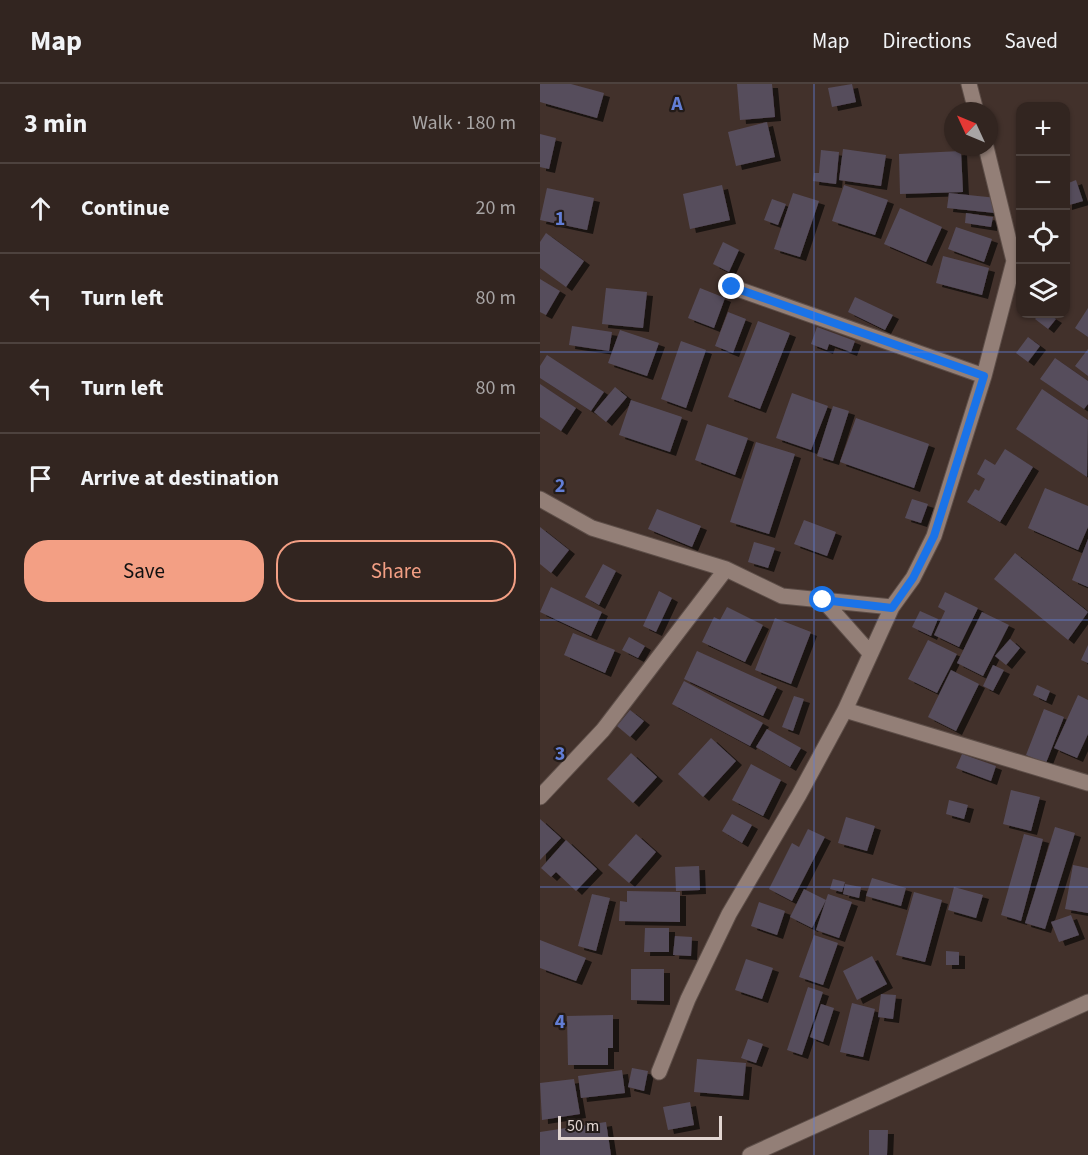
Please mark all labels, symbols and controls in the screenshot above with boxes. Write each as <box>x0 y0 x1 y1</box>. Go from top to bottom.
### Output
text: Map <box>30 21 82 61</box>
text: Map <box>812 26 850 56</box>
text: Directions <box>883 26 971 56</box>
text: Saved <box>1004 26 1058 56</box>
text: A <box>670 90 683 118</box>
north arrow <box>944 102 998 156</box>
map controls <box>1016 102 1070 318</box>
button: + <box>1016 102 1070 156</box>
text: 3 min <box>24 105 87 142</box>
text: Walk · 180 m <box>412 109 516 137</box>
button: − <box>1016 156 1070 210</box>
icon: ahead <box>24 192 57 225</box>
text: Continue <box>81 192 170 224</box>
text: 20 m <box>476 194 516 222</box>
text: 1 <box>555 205 565 233</box>
button: locate <box>1016 210 1070 264</box>
button: layers <box>1016 264 1070 318</box>
route end <box>718 273 744 299</box>
icon: left <box>24 282 57 315</box>
text: Turn left <box>81 282 163 314</box>
text: 80 m <box>476 284 516 312</box>
icon: left <box>24 372 57 405</box>
text: Turn left <box>81 372 163 404</box>
text: 80 m <box>476 374 516 402</box>
icon: arrive <box>24 462 57 495</box>
text: Arrive at destination <box>81 462 279 494</box>
text: 2 <box>555 472 565 500</box>
button: Save <box>24 540 264 602</box>
button: Share <box>276 540 516 602</box>
route start <box>809 586 835 612</box>
text: 3 <box>555 740 565 768</box>
text: 4 <box>555 1008 566 1036</box>
scale bar <box>558 1113 722 1140</box>
text: 50 m <box>567 1115 599 1137</box>

